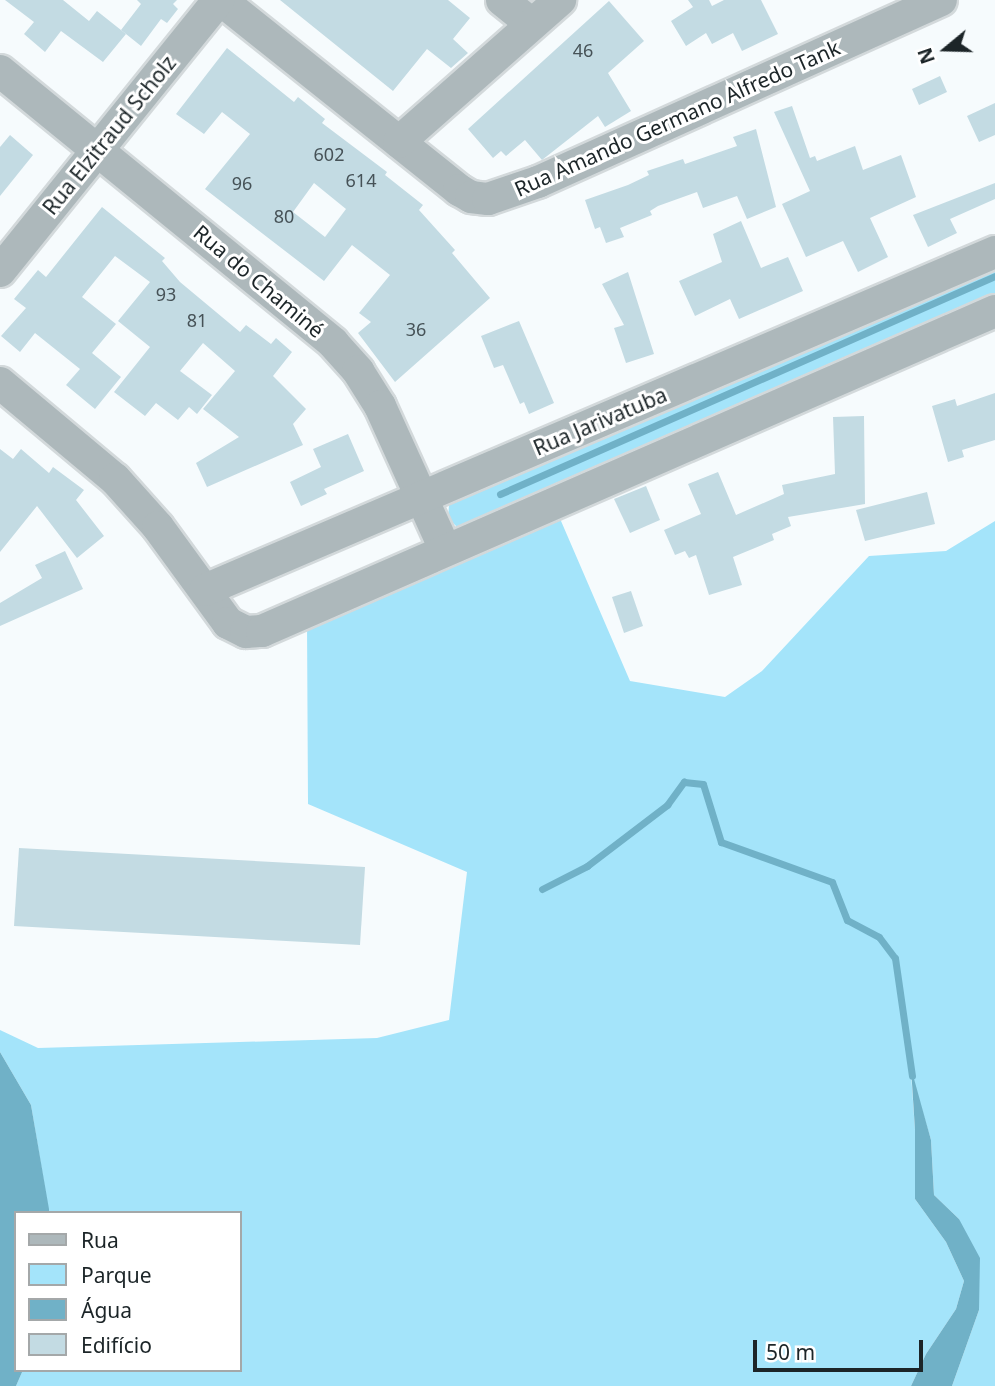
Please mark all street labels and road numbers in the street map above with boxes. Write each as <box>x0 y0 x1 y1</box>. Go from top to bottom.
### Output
street label: Rua Amando Germano Alfredo Tank <box>510 35 844 201</box>
street label: Rua Elzitraud Scholz <box>37 50 181 220</box>
street label: Rua do Chaminé <box>189 219 329 343</box>
street label: Rua Jarivatuba <box>529 382 671 460</box>

